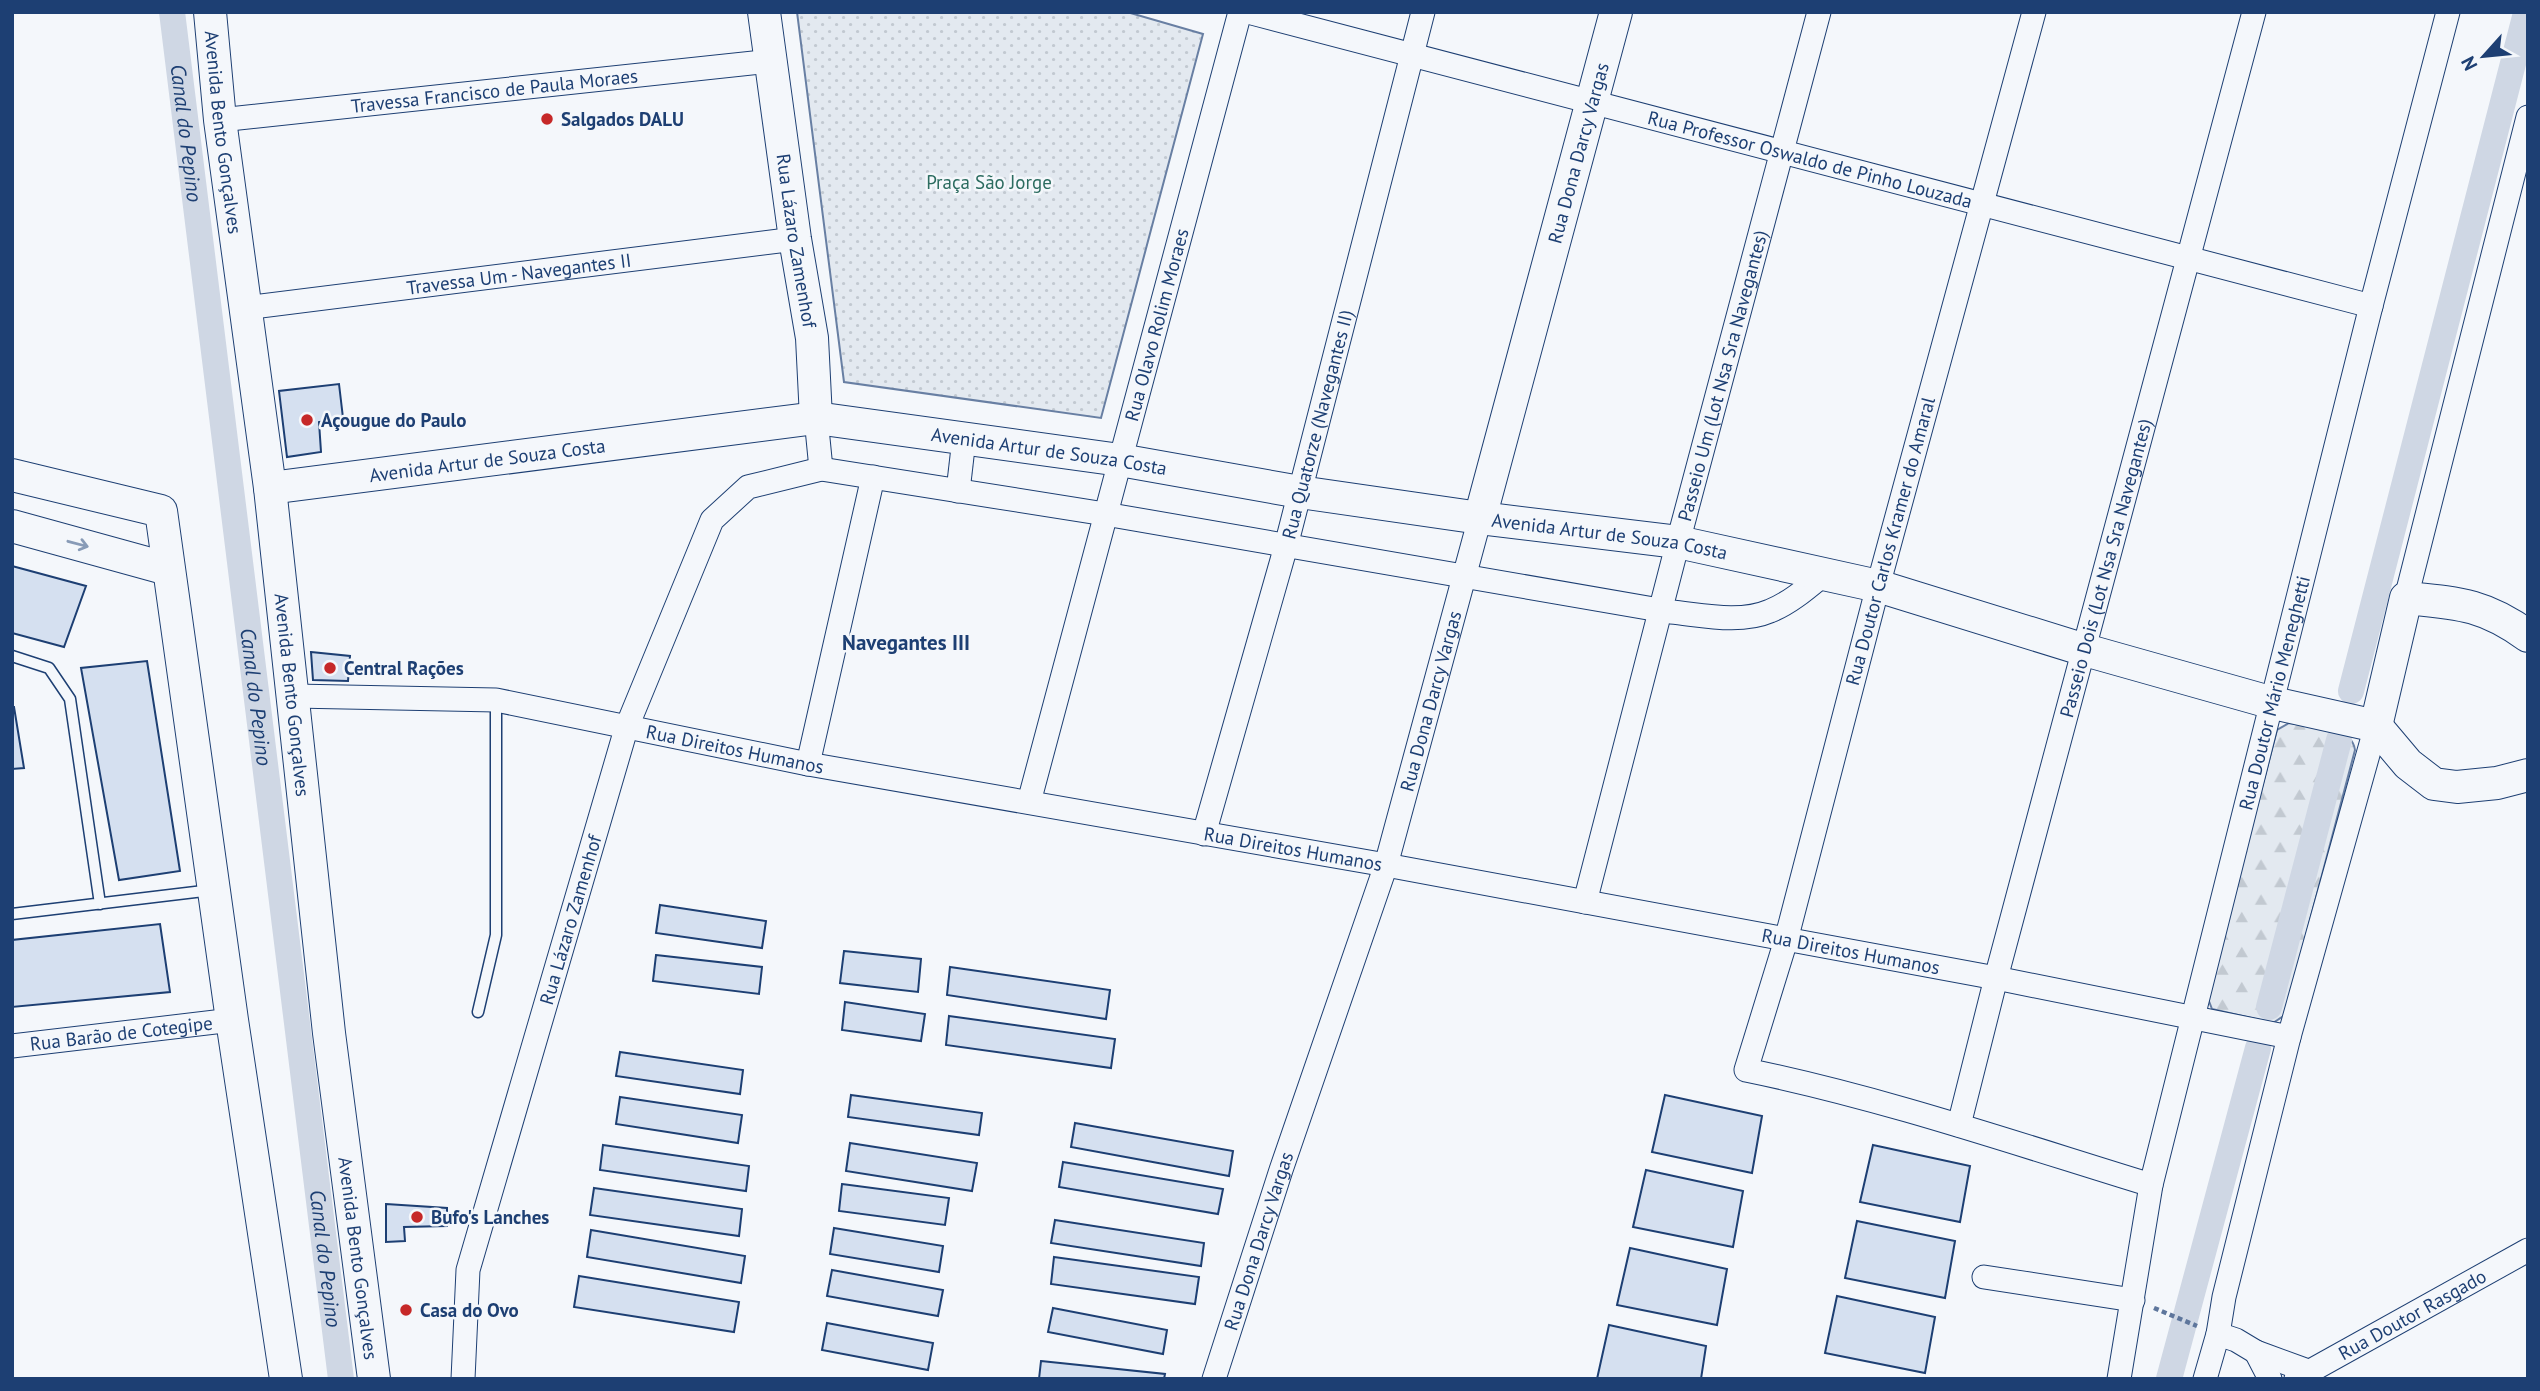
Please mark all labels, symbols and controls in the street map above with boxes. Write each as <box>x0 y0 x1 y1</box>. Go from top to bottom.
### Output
north arrow <box>2449 21 2519 91</box>
street label: Avenida Bento Gonçalves <box>200 30 247 235</box>
text: N <box>2455 53 2482 75</box>
street label: Rua Dona Darcy Vargas <box>1542 60 1614 246</box>
water label: Canal do Pepino <box>165 63 209 204</box>
street label: Travessa Francisco de Paula Moraes <box>350 63 639 118</box>
street label: Rua Professor Oswaldo de Pinho Louzada <box>1645 105 1975 213</box>
place label: Salgados DALU <box>561 107 684 131</box>
marker: Salgados DALU <box>539 111 555 127</box>
street label: Rua Lázaro Zamenhof <box>771 152 822 330</box>
park label: Praça São Jorge <box>926 170 1052 194</box>
street label: Rua Olavo Rolim Moraes <box>1119 226 1194 424</box>
street label: Passeio Um (Lot Nsa Sra Navegantes) <box>1672 227 1772 524</box>
street label: Travessa Um - Navegantes II <box>405 248 633 300</box>
street label: Rua Quatorze (Navegantes II) <box>1276 307 1358 542</box>
street label: Rua Doutor Carlos Kramer do Amaral <box>1840 394 1940 688</box>
place label: Açougue do Paulo <box>321 408 466 432</box>
marker: Açougue do Paulo <box>299 412 315 428</box>
street label: Passeio Dois (Lot Nsa Sra Navegantes) <box>2054 416 2157 720</box>
street label: Avenida Artur de Souza Costa <box>930 422 1169 480</box>
street label: Avenida Artur de Souza Costa <box>368 433 607 487</box>
street label: Avenida Artur de Souza Costa <box>1490 508 1730 565</box>
one-way arrow <box>66 538 89 551</box>
street label: Rua Doutor Mário Meneghetti <box>2233 573 2315 813</box>
street label: Avenida Bento Gonçalves <box>269 592 315 798</box>
street label: Rua Dona Darcy Vargas <box>1395 608 1466 794</box>
water label: Canal do Pepino <box>235 626 279 767</box>
district label: Navegantes III <box>842 629 970 656</box>
place label: Central Rações <box>344 656 464 680</box>
marker: Central Rações <box>322 660 338 676</box>
street label: Rua Direitos Humanos <box>644 719 826 779</box>
street label: Rua Direitos Humanos <box>1202 821 1384 876</box>
street label: Rua Lázaro Zamenhof <box>534 831 607 1007</box>
street label: Rua Direitos Humanos <box>1760 923 1942 979</box>
street label: Rua Barão de Cotegipe <box>29 1010 214 1056</box>
street label: Rua Dona Darcy Vargas <box>1218 1148 1298 1333</box>
street label: Avenida Bento Gonçalves <box>333 1155 383 1361</box>
water label: Canal do Pepino <box>304 1188 348 1329</box>
place label: Bufo's Lanches <box>431 1205 549 1229</box>
marker: Bufo's Lanches <box>409 1209 425 1225</box>
street label: Rua Doutor Rasgado <box>2334 1264 2490 1365</box>
place label: Casa do Ovo <box>420 1298 519 1322</box>
marker: Casa do Ovo <box>398 1302 414 1318</box>

